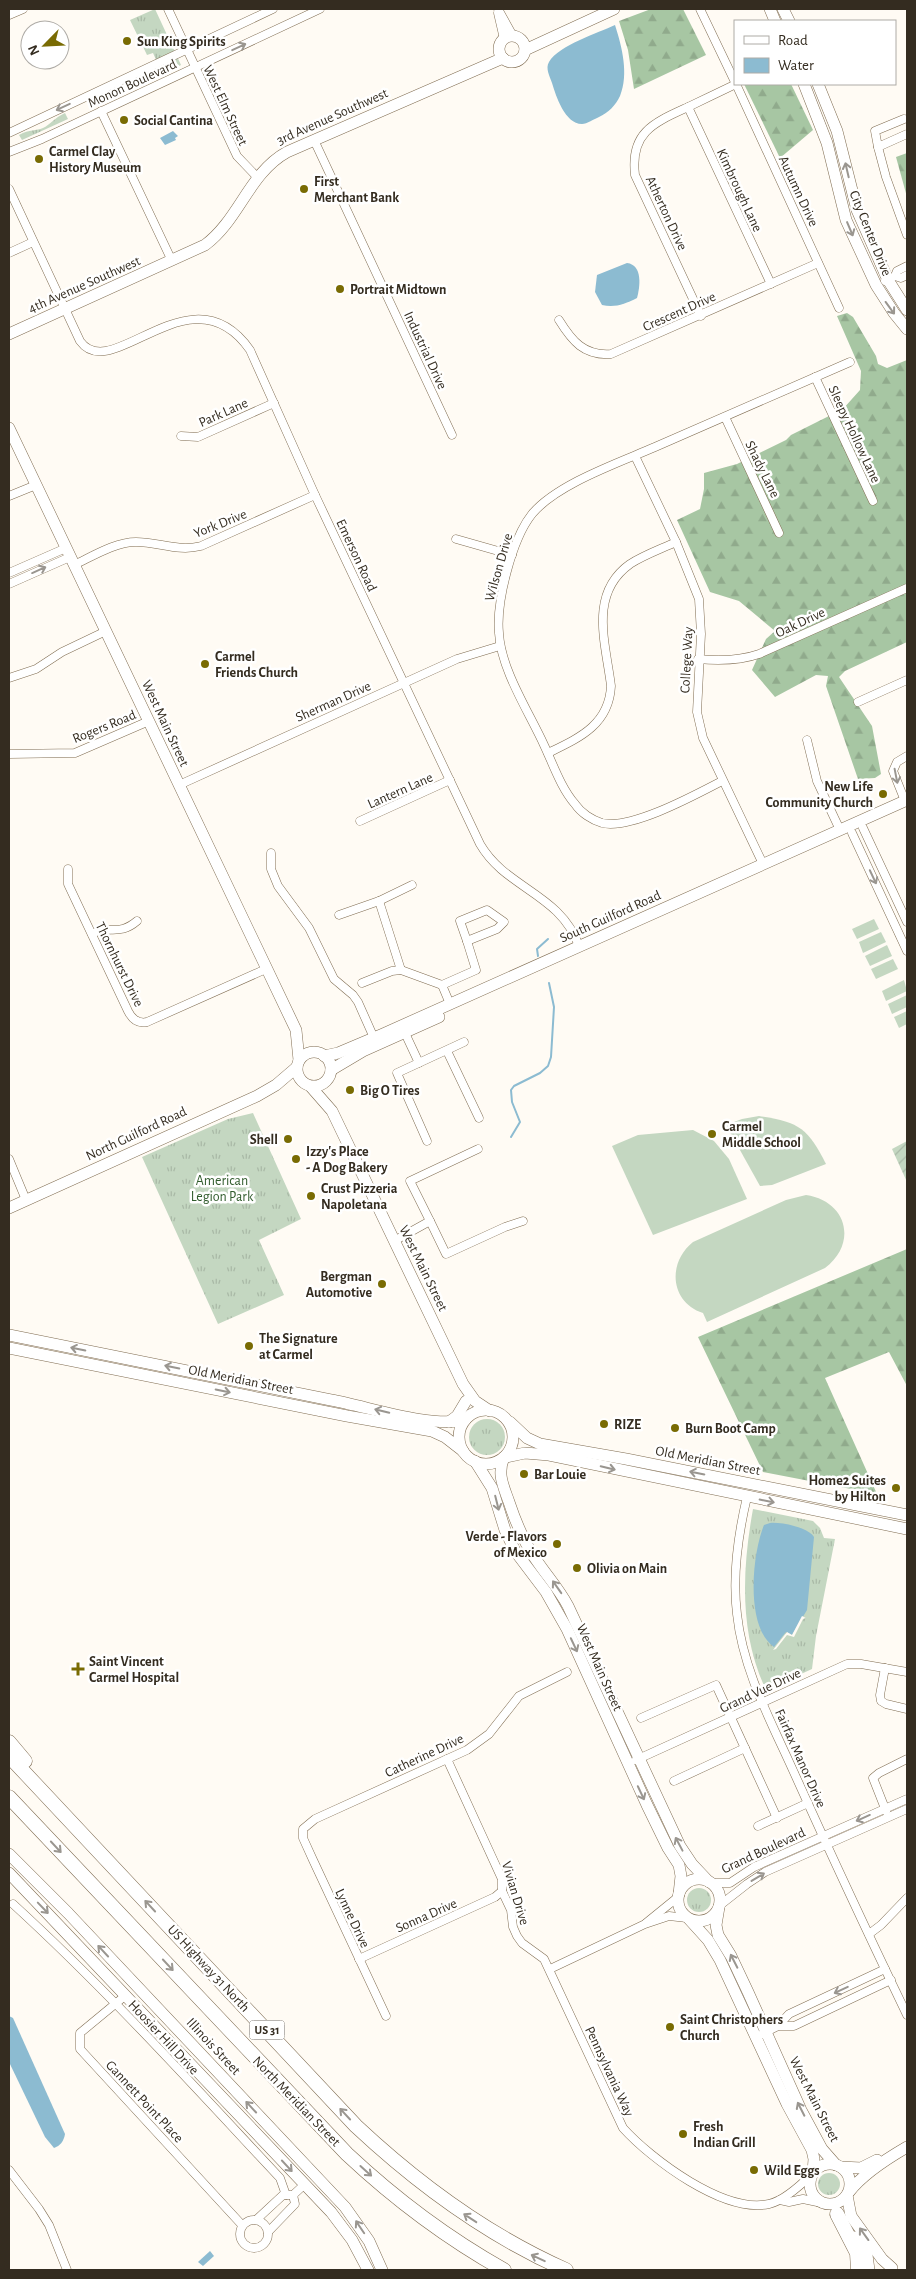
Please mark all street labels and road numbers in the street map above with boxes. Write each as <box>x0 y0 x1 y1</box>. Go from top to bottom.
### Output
street label: Monon Boulevard <box>86 57 179 111</box>
street label: West Elm Street <box>200 63 250 148</box>
street label: 3rd Avenue Southwest <box>275 86 391 148</box>
street label: Kimbrough Lane <box>714 147 764 234</box>
street label: Autumn Drive <box>776 154 821 229</box>
street label: Atherton Drive <box>643 174 689 253</box>
street label: City Center Drive <box>847 189 894 278</box>
street label: 4th Avenue Southwest <box>26 254 143 316</box>
street label: Crescent Drive <box>641 290 718 334</box>
street label: Industrial Drive <box>401 309 449 392</box>
street label: Sleepy Hollow Lane <box>825 384 883 485</box>
street label: Park Lane <box>197 396 250 430</box>
street label: Shady Lane <box>742 439 782 500</box>
street label: York Drive <box>192 507 249 541</box>
street label: Emerson Road <box>333 517 379 594</box>
street label: Wilson Drive <box>483 532 515 603</box>
street label: Oak Drive <box>773 605 827 640</box>
street label: College Way <box>678 626 696 694</box>
street label: West Main Street <box>139 678 191 769</box>
street label: Sherman Drive <box>294 679 373 725</box>
street label: Rogers Road <box>71 708 138 746</box>
street label: Lantern Lane <box>366 770 435 812</box>
street label: South Guilford Road <box>558 888 663 946</box>
street label: Thornhurst Drive <box>93 920 146 1009</box>
street label: North Guilford Road <box>84 1104 189 1163</box>
street label: West Main Street <box>396 1223 450 1314</box>
street label: Old Meridian Street <box>187 1363 295 1397</box>
street label: Old Meridian Street <box>654 1444 762 1478</box>
street label: West Main Street <box>574 1622 625 1713</box>
street label: Grand Vue Drive <box>718 1666 803 1716</box>
street label: Fairfax Manor Drive <box>772 1707 828 1810</box>
street label: Catherine Drive <box>383 1732 466 1780</box>
street label: Grand Boulevard <box>719 1825 807 1876</box>
street label: Vivian Drive <box>499 1860 531 1927</box>
street label: Lynne Drive <box>332 1887 372 1950</box>
street label: Sonna Drive <box>394 1896 459 1936</box>
street label: US Highway 31 North <box>164 1922 252 2015</box>
street label: Hoosier Hill Drive <box>125 1998 201 2078</box>
street label: Illinois Street <box>184 2016 243 2078</box>
road number: US 31 <box>250 2020 284 2040</box>
street label: Pennsylvania Way <box>582 2024 636 2119</box>
street label: North Meridian Street <box>250 2054 343 2150</box>
street label: West Main Street <box>787 2055 842 2145</box>
street label: Gannett Point Place <box>103 2058 186 2145</box>

